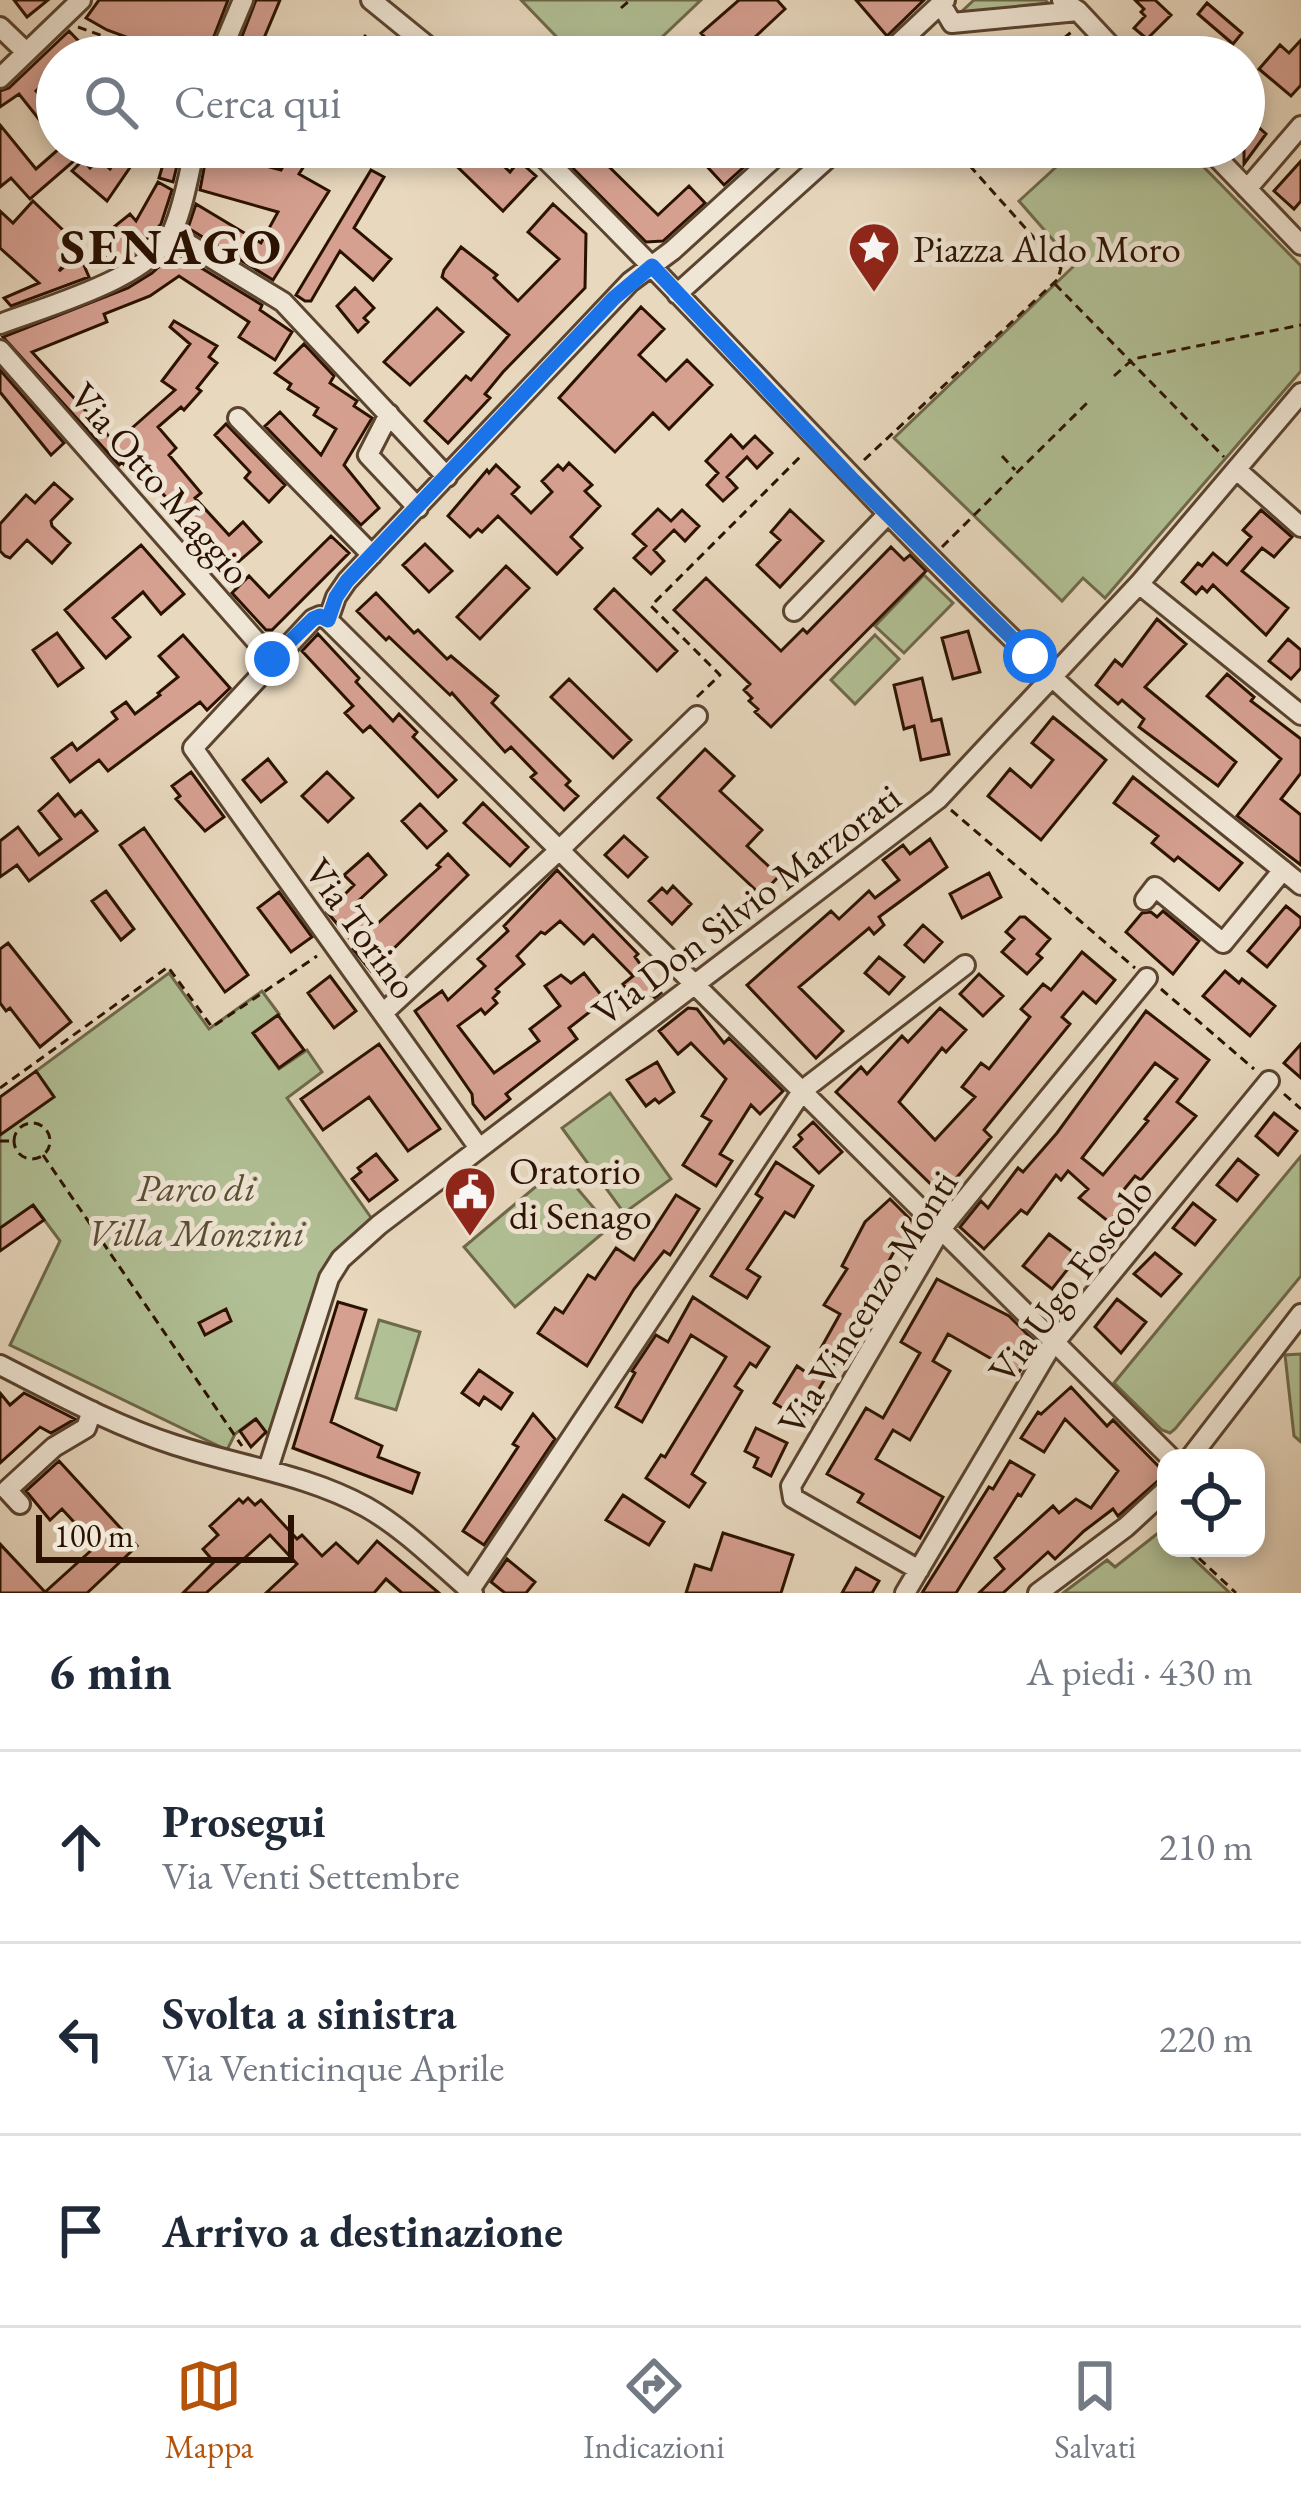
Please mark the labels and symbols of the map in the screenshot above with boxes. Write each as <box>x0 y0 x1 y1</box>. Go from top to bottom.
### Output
district label: SENAGO <box>60 213 284 279</box>
place icon: Piazza Aldo Moro <box>846 220 902 294</box>
place label: Piazza Aldo Moro <box>913 223 1181 274</box>
street label: Via Otto Maggio <box>59 371 263 595</box>
route start <box>1003 629 1057 683</box>
route end <box>245 632 299 686</box>
street label: Via Don Silvio Marzorati <box>582 772 911 1037</box>
street label: Via Torino <box>293 848 430 1009</box>
place label: Oratorio di Senago <box>509 1145 652 1241</box>
street label: Via Vincenzo Monti <box>766 1160 969 1444</box>
park label: Parco di Villa Monzini <box>87 1162 306 1258</box>
public building icon: Oratorio di Senago <box>442 1164 498 1238</box>
street label: Via Ugo Foscolo <box>976 1167 1164 1393</box>
scale bar <box>36 1509 294 1562</box>

